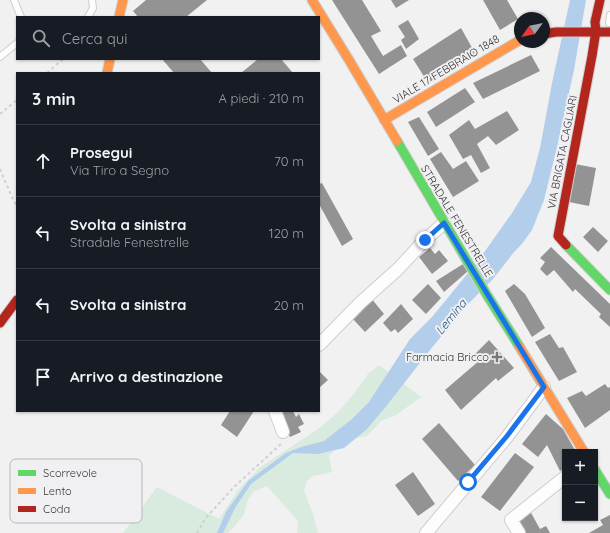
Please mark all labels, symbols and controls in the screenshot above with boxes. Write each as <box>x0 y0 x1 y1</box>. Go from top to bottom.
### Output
north arrow <box>514 12 550 48</box>
search box <box>16 16 320 60</box>
icon: search <box>30 27 52 49</box>
text: Cerca qui <box>62 29 128 48</box>
street label: VIALE 17 FEBBRAIO 1848 <box>390 32 502 106</box>
text: 3 min <box>32 88 76 109</box>
text: A piedi · 210 m <box>219 90 304 106</box>
street label: VIA BRIGATA CAGLIARI <box>544 94 580 210</box>
text: Prosegui <box>70 143 132 162</box>
icon: ahead <box>32 150 54 172</box>
text: 70 m <box>274 153 304 169</box>
text: Via Tiro a Segno <box>70 162 169 178</box>
street label: STRADALE FENESTRELLE <box>418 162 496 280</box>
text: Svolta a sinistra <box>70 215 186 234</box>
icon: left <box>32 222 54 244</box>
text: 120 m <box>269 225 304 241</box>
route end <box>416 231 434 249</box>
text: Stradale Fenestrelle <box>70 234 189 250</box>
icon: left <box>32 294 54 316</box>
text: Svolta a sinistra <box>70 295 186 314</box>
water label: Lemina <box>432 296 470 337</box>
text: 20 m <box>274 297 304 313</box>
place label: Farmacia Bricco <box>406 350 489 364</box>
marker: Farmacia Bricco <box>492 352 502 362</box>
icon: arrive <box>32 366 54 388</box>
text: Arrivo a destinazione <box>70 367 223 386</box>
map controls <box>562 449 598 521</box>
button: + <box>562 449 598 485</box>
legend <box>10 459 142 523</box>
text: Scorrevole <box>43 466 97 480</box>
route start <box>459 473 477 491</box>
text: Lento <box>43 484 72 498</box>
button: − <box>562 485 598 521</box>
text: Coda <box>43 502 70 516</box>

